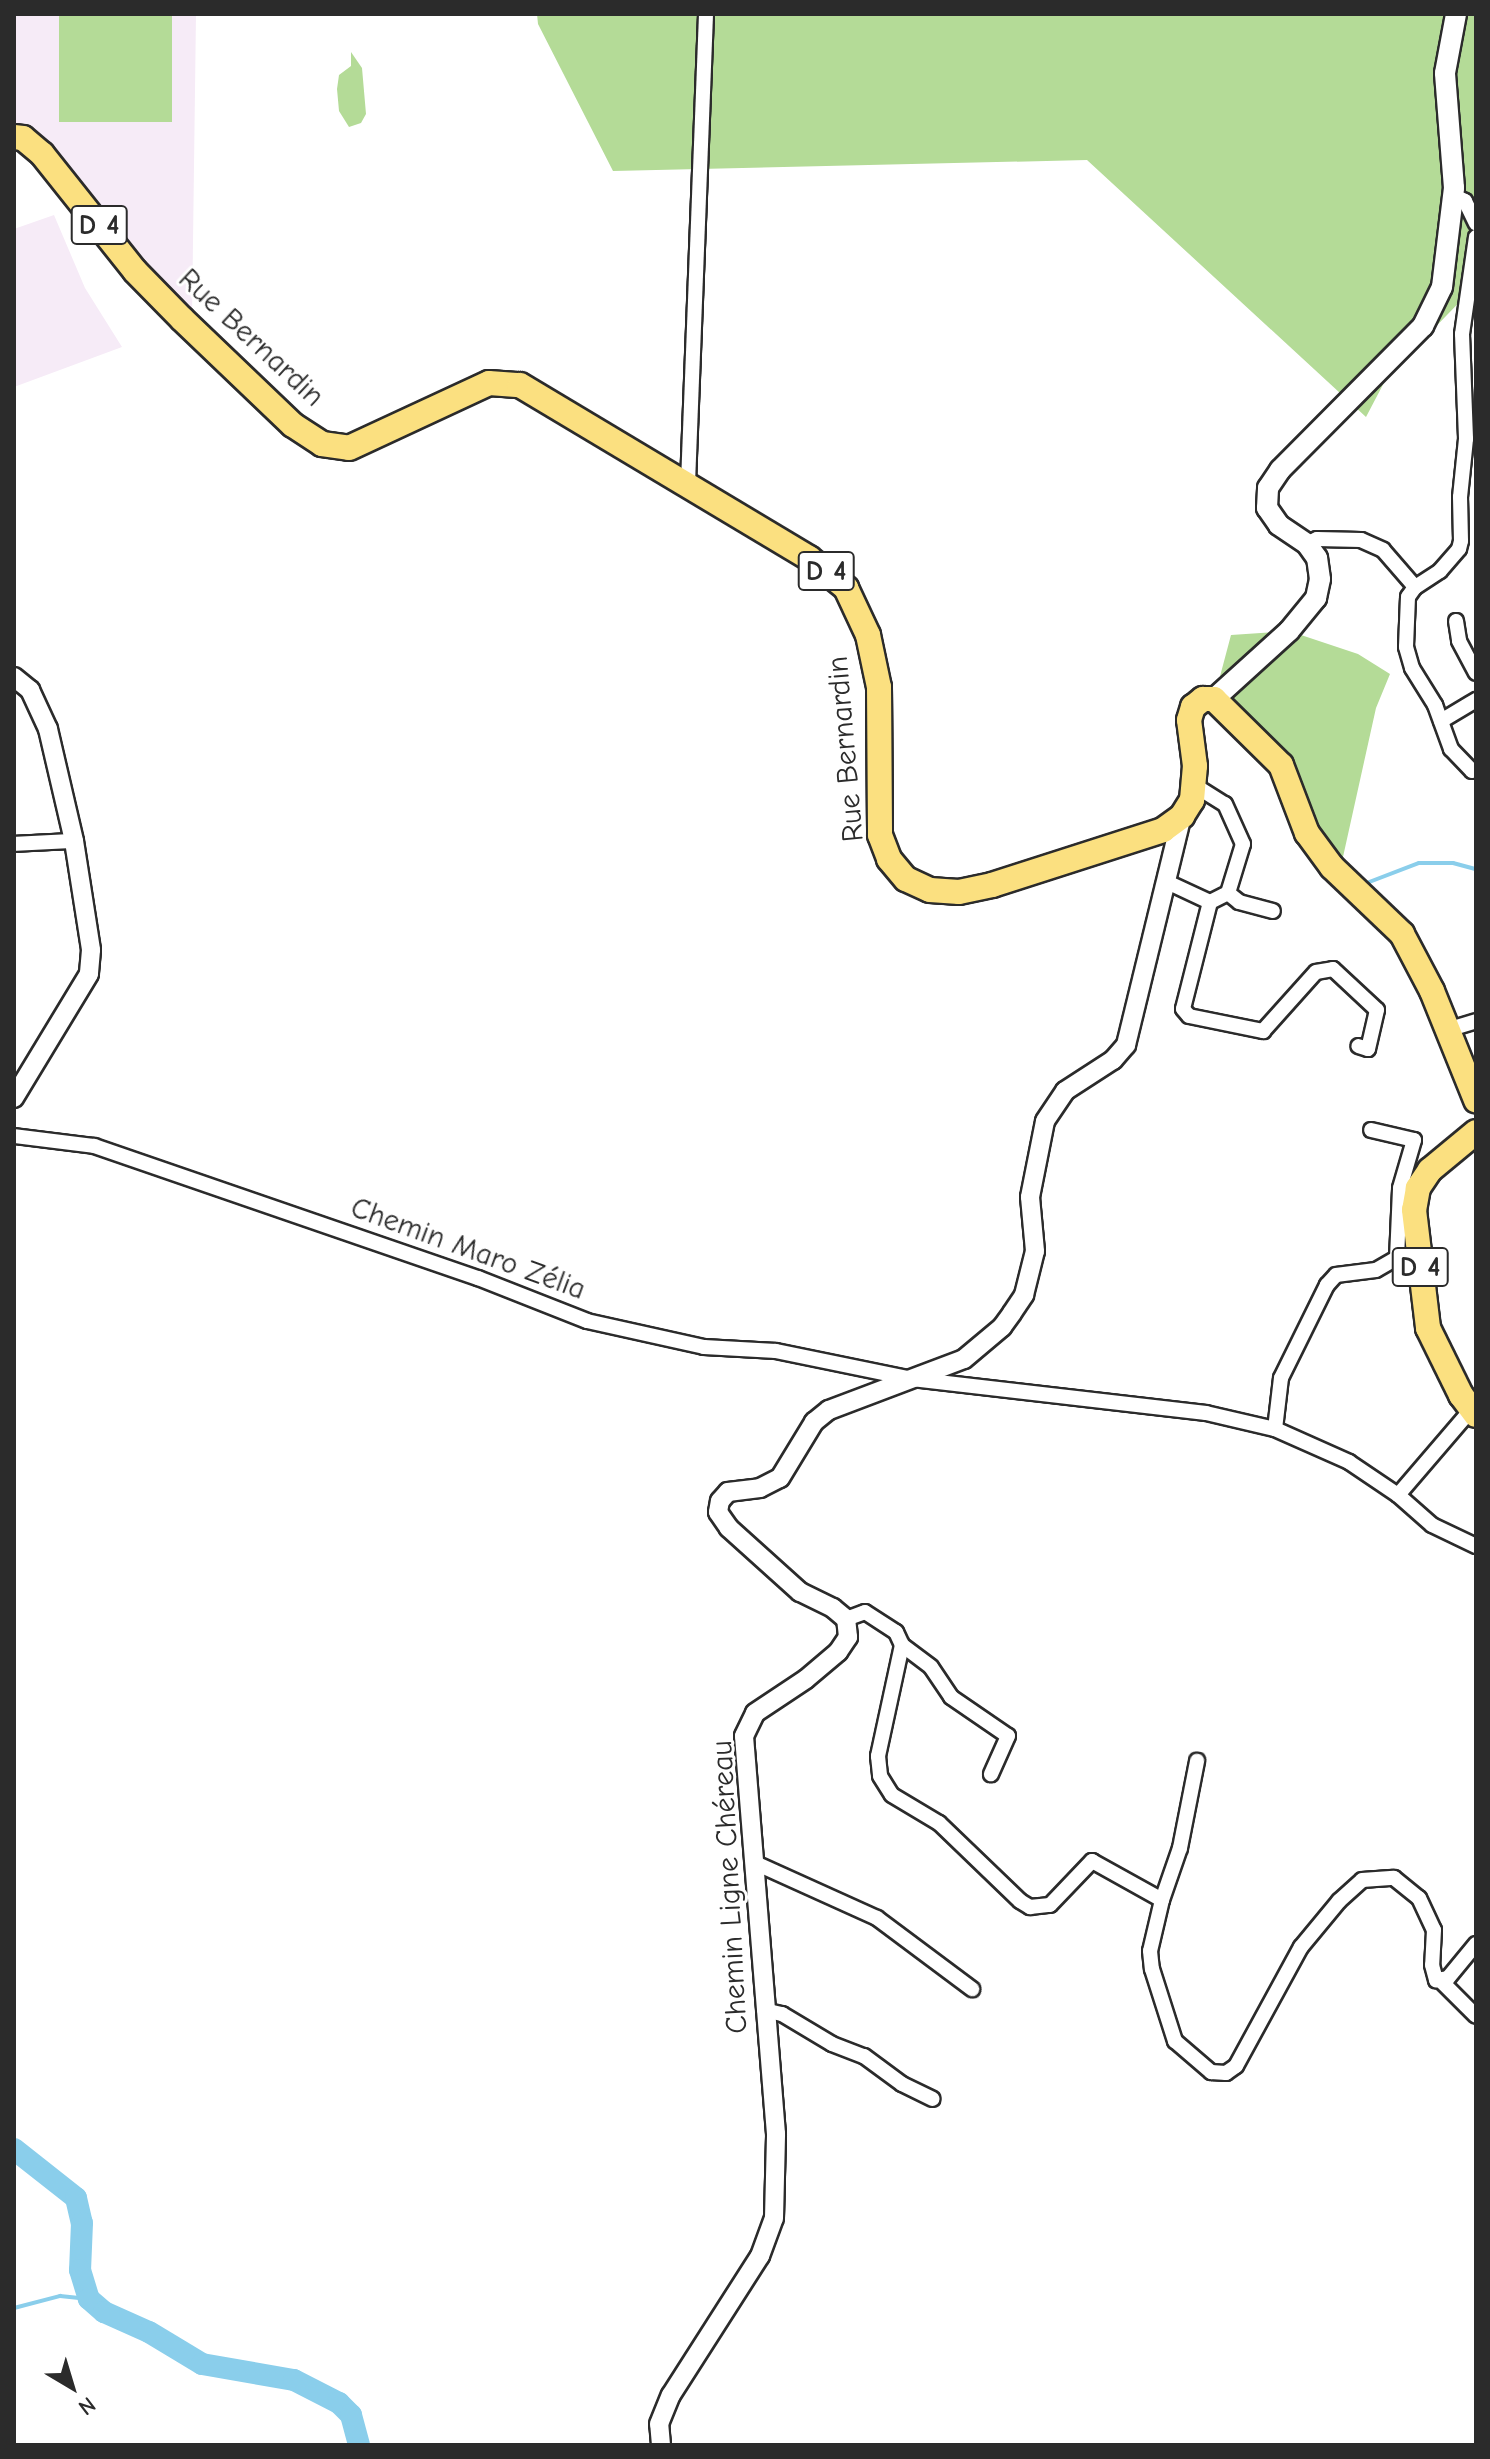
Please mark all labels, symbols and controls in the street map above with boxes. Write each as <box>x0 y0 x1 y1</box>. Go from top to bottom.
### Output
road number: D 4 <box>69 201 129 249</box>
street label: Rue Bernardin <box>171 261 331 415</box>
road number: D 4 <box>796 547 856 595</box>
street label: Rue Bernardin <box>820 655 872 843</box>
street label: Chemin Maro Zélia <box>346 1190 590 1308</box>
road number: D 4 <box>1390 1243 1450 1291</box>
street label: Chemin Ligne Chéreau <box>704 1739 756 2035</box>
north arrow <box>32 2347 112 2427</box>
text: N <box>73 2391 100 2421</box>

